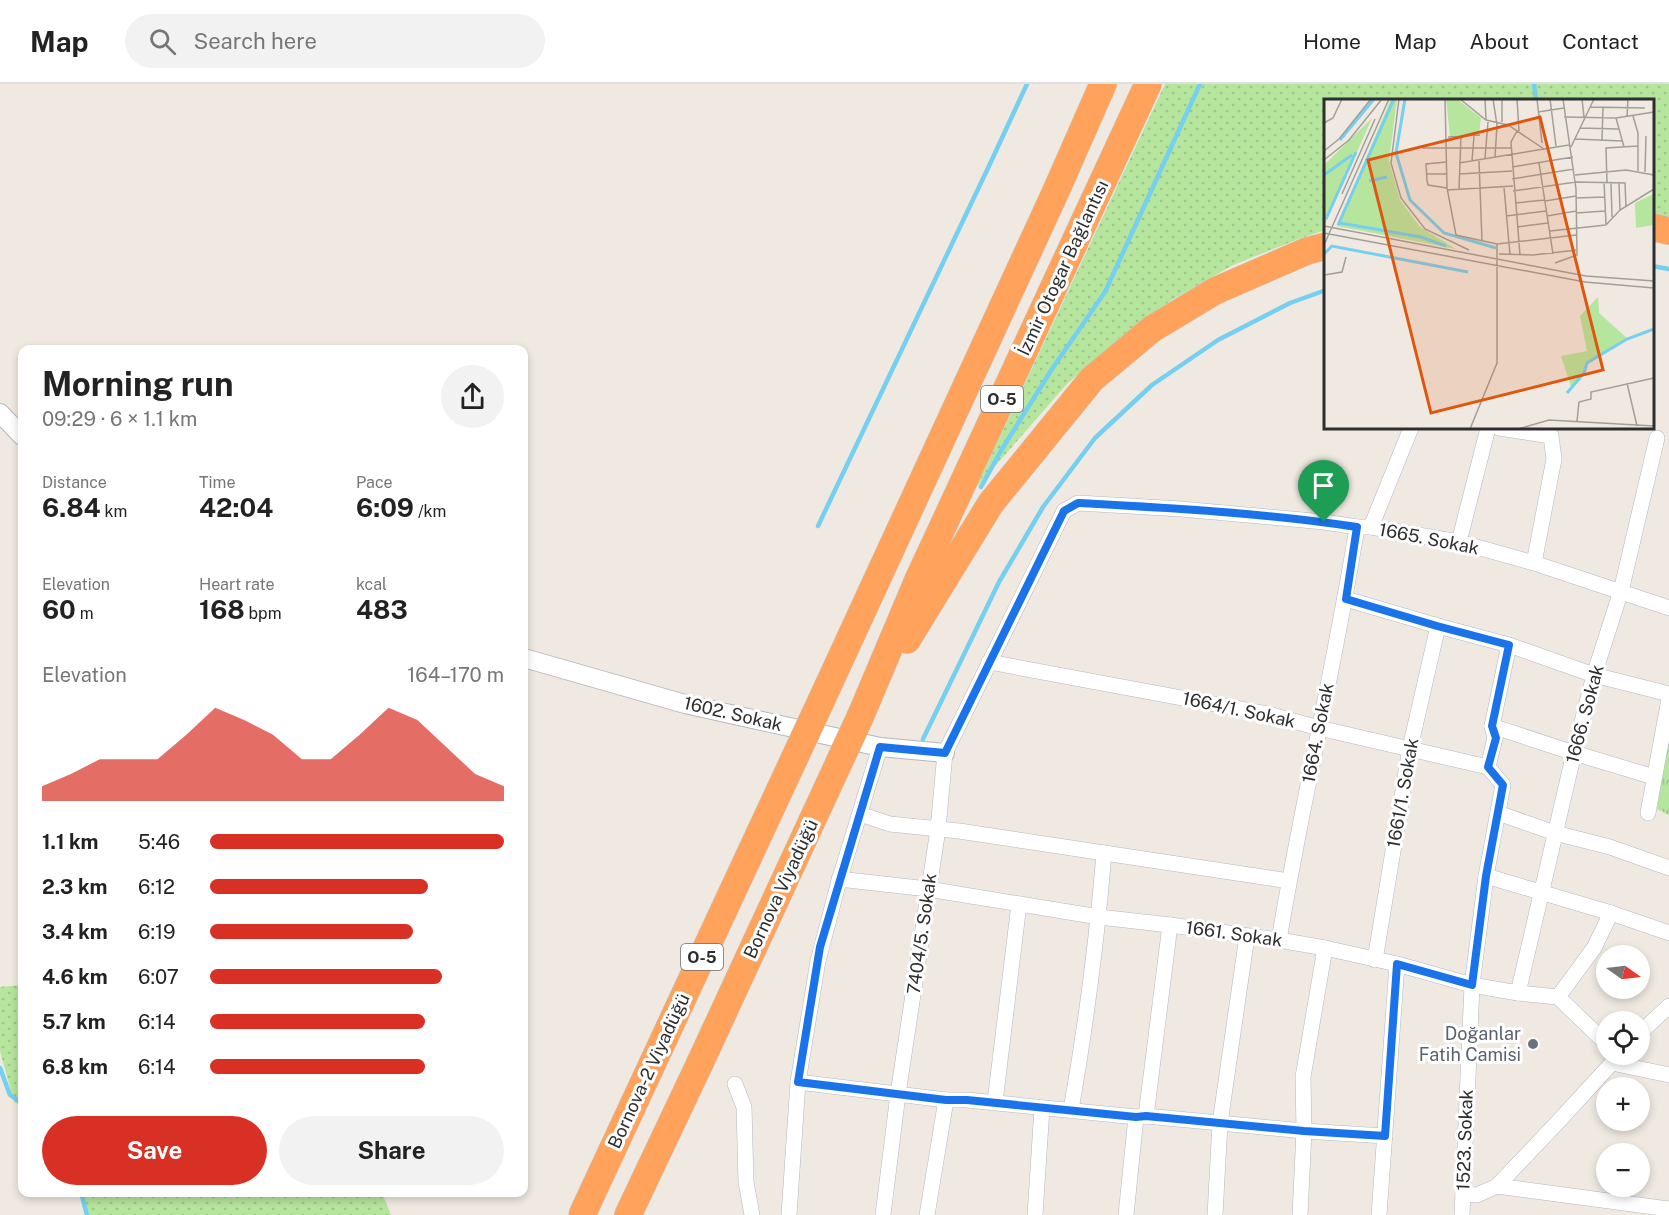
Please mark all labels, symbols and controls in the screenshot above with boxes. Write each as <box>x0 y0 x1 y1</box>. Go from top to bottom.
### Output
search box <box>125 14 545 68</box>
text: Map <box>30 25 89 58</box>
icon: search <box>146 25 179 58</box>
text: Search here <box>194 28 317 54</box>
text: Home <box>1303 29 1361 54</box>
text: Map <box>1394 29 1437 54</box>
text: About <box>1470 29 1529 54</box>
text: Contact <box>1562 29 1639 54</box>
inset map <box>1324 99 1654 429</box>
street label: İzmir Otogar Bağlantısı <box>1012 176 1112 359</box>
text: Morning run <box>42 365 234 403</box>
button: share <box>441 365 504 428</box>
road number: O-5 <box>981 386 1023 412</box>
text: 09:29 · 6 × 1.1 km <box>42 407 197 431</box>
pin <box>1298 460 1349 522</box>
icon: arrive <box>1307 469 1340 502</box>
text: Distance <box>42 473 107 492</box>
text: Time <box>199 473 235 492</box>
text: Pace <box>356 473 393 492</box>
text: 6.84 <box>42 492 101 523</box>
text: 42:04 <box>199 492 273 523</box>
text: 6:09 <box>356 492 414 523</box>
text: km <box>101 502 127 521</box>
text: /km <box>414 502 446 521</box>
street label: 1665. Sokak <box>1377 519 1481 559</box>
text: Elevation <box>42 575 110 594</box>
text: Heart rate <box>199 575 275 594</box>
text: kcal <box>356 575 387 594</box>
text: 60 <box>42 594 76 625</box>
text: 168 <box>199 594 245 625</box>
text: 483 <box>356 594 408 625</box>
text: m <box>76 604 94 623</box>
text: bpm <box>245 604 281 623</box>
street label: 1666. Sokak <box>1561 662 1608 765</box>
text: Elevation <box>42 663 127 687</box>
text: 164–170 m <box>407 663 504 687</box>
street label: 1664. Sokak <box>1298 681 1337 785</box>
street label: 1664/1. Sokak <box>1181 687 1298 732</box>
street label: 1602. Sokak <box>682 692 785 735</box>
street label: 1661/1. Sokak <box>1383 736 1422 849</box>
street label: Bornova Viyadüğü <box>739 816 822 962</box>
text: 1.1 km <box>42 830 99 854</box>
text: 5:46 <box>138 830 180 854</box>
street label: 7404/5. Sokak <box>903 872 940 996</box>
text: 2.3 km <box>42 875 107 899</box>
text: 6:12 <box>138 875 175 899</box>
street label: 1661. Sokak <box>1184 916 1284 951</box>
text: 3.4 km <box>42 920 108 944</box>
text: 6:19 <box>138 920 176 944</box>
road number: O-5 <box>681 944 723 970</box>
north arrow <box>1596 945 1650 999</box>
map controls <box>1596 945 1650 1197</box>
text: 4.6 km <box>42 965 108 989</box>
text: 6:07 <box>138 965 179 989</box>
street label: Bornova-2 Viyadüğü <box>603 990 694 1152</box>
text: 5.7 km <box>42 1010 106 1034</box>
text: 6:14 <box>138 1010 176 1034</box>
button: locate <box>1596 1011 1650 1065</box>
place label: Doğanlar Fatih Camisi <box>1419 1023 1521 1065</box>
marker: Doğanlar Fatih Camisi <box>1526 1037 1540 1051</box>
text: 6.8 km <box>42 1055 108 1079</box>
text: 6:14 <box>138 1055 176 1079</box>
button: + <box>1596 1077 1650 1131</box>
street label: 1523. Sokak <box>1452 1089 1477 1191</box>
button: Save <box>42 1116 267 1185</box>
button: Share <box>279 1116 504 1185</box>
button: − <box>1596 1143 1650 1197</box>

